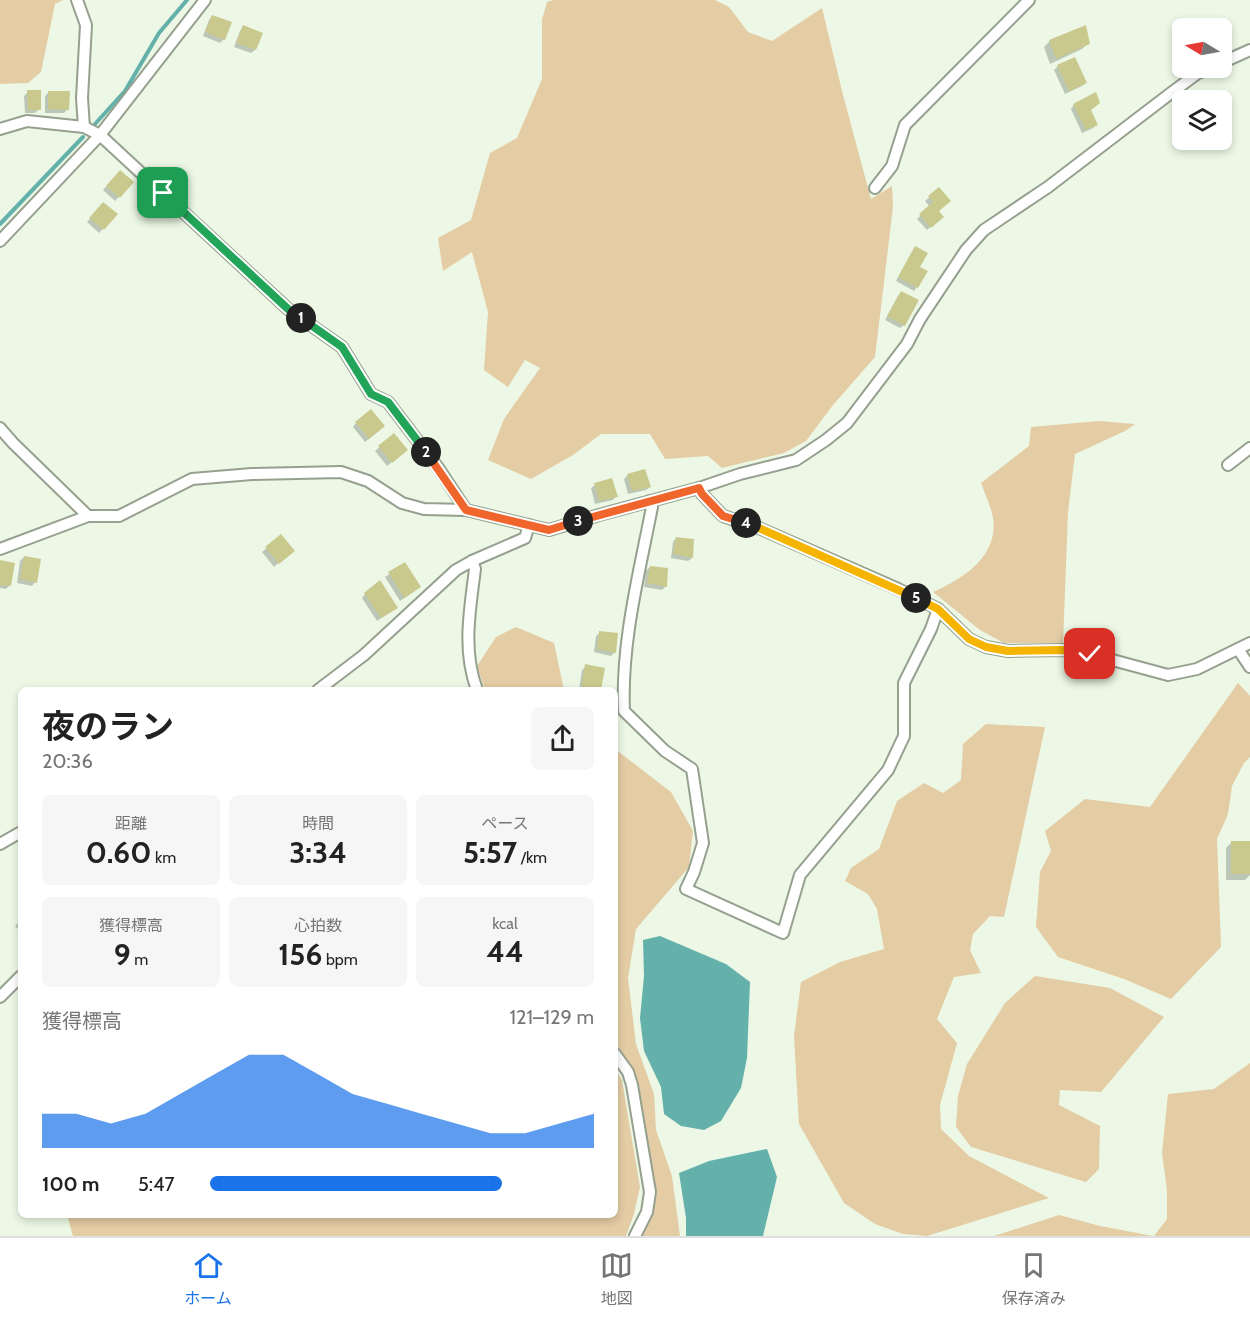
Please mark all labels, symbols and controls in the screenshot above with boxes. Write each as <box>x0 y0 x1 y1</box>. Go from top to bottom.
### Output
north arrow <box>1172 18 1232 78</box>
map controls <box>1172 18 1232 150</box>
button: layers <box>1172 90 1232 150</box>
pin <box>137 167 188 218</box>
icon: arrive <box>146 176 179 209</box>
pin: 1 <box>286 303 316 333</box>
text: 1 <box>298 308 304 327</box>
pin: 2 <box>411 437 441 467</box>
text: 2 <box>422 442 430 461</box>
pin: 3 <box>563 506 593 536</box>
pin: 4 <box>731 508 761 538</box>
text: 3 <box>574 511 582 530</box>
text: 4 <box>741 513 751 532</box>
pin: 5 <box>901 583 931 613</box>
text: 5 <box>912 588 920 607</box>
pin <box>1064 628 1115 679</box>
icon: check <box>1073 637 1106 670</box>
text: 夜のラン <box>42 706 174 746</box>
button: share <box>531 707 594 770</box>
text: 20:36 <box>42 749 93 773</box>
text: 距離 <box>115 814 147 833</box>
text: 時間 <box>302 814 334 833</box>
text: ペース <box>481 814 529 833</box>
text: 0.60 <box>86 834 151 871</box>
text: 3:34 <box>289 834 347 871</box>
text: 5:57 <box>463 834 517 871</box>
text: km <box>151 848 176 867</box>
text: /km <box>517 848 547 867</box>
text: kcal <box>492 914 518 933</box>
text: 獲得標高 <box>99 916 163 935</box>
text: 心拍数 <box>294 916 342 935</box>
text: 44 <box>486 933 524 970</box>
text: 9 <box>114 936 131 973</box>
text: 156 <box>278 936 322 973</box>
text: m <box>131 950 148 969</box>
text: bpm <box>322 950 358 969</box>
text: 121–129 m <box>510 1005 594 1029</box>
text: 獲得標高 <box>42 1009 122 1033</box>
text: 100 m <box>42 1172 100 1196</box>
text: 5:47 <box>138 1172 175 1196</box>
tab: ホーム <box>184 1249 232 1309</box>
tab: 地図 <box>600 1249 633 1309</box>
tab: 保存済み <box>1002 1249 1066 1309</box>

